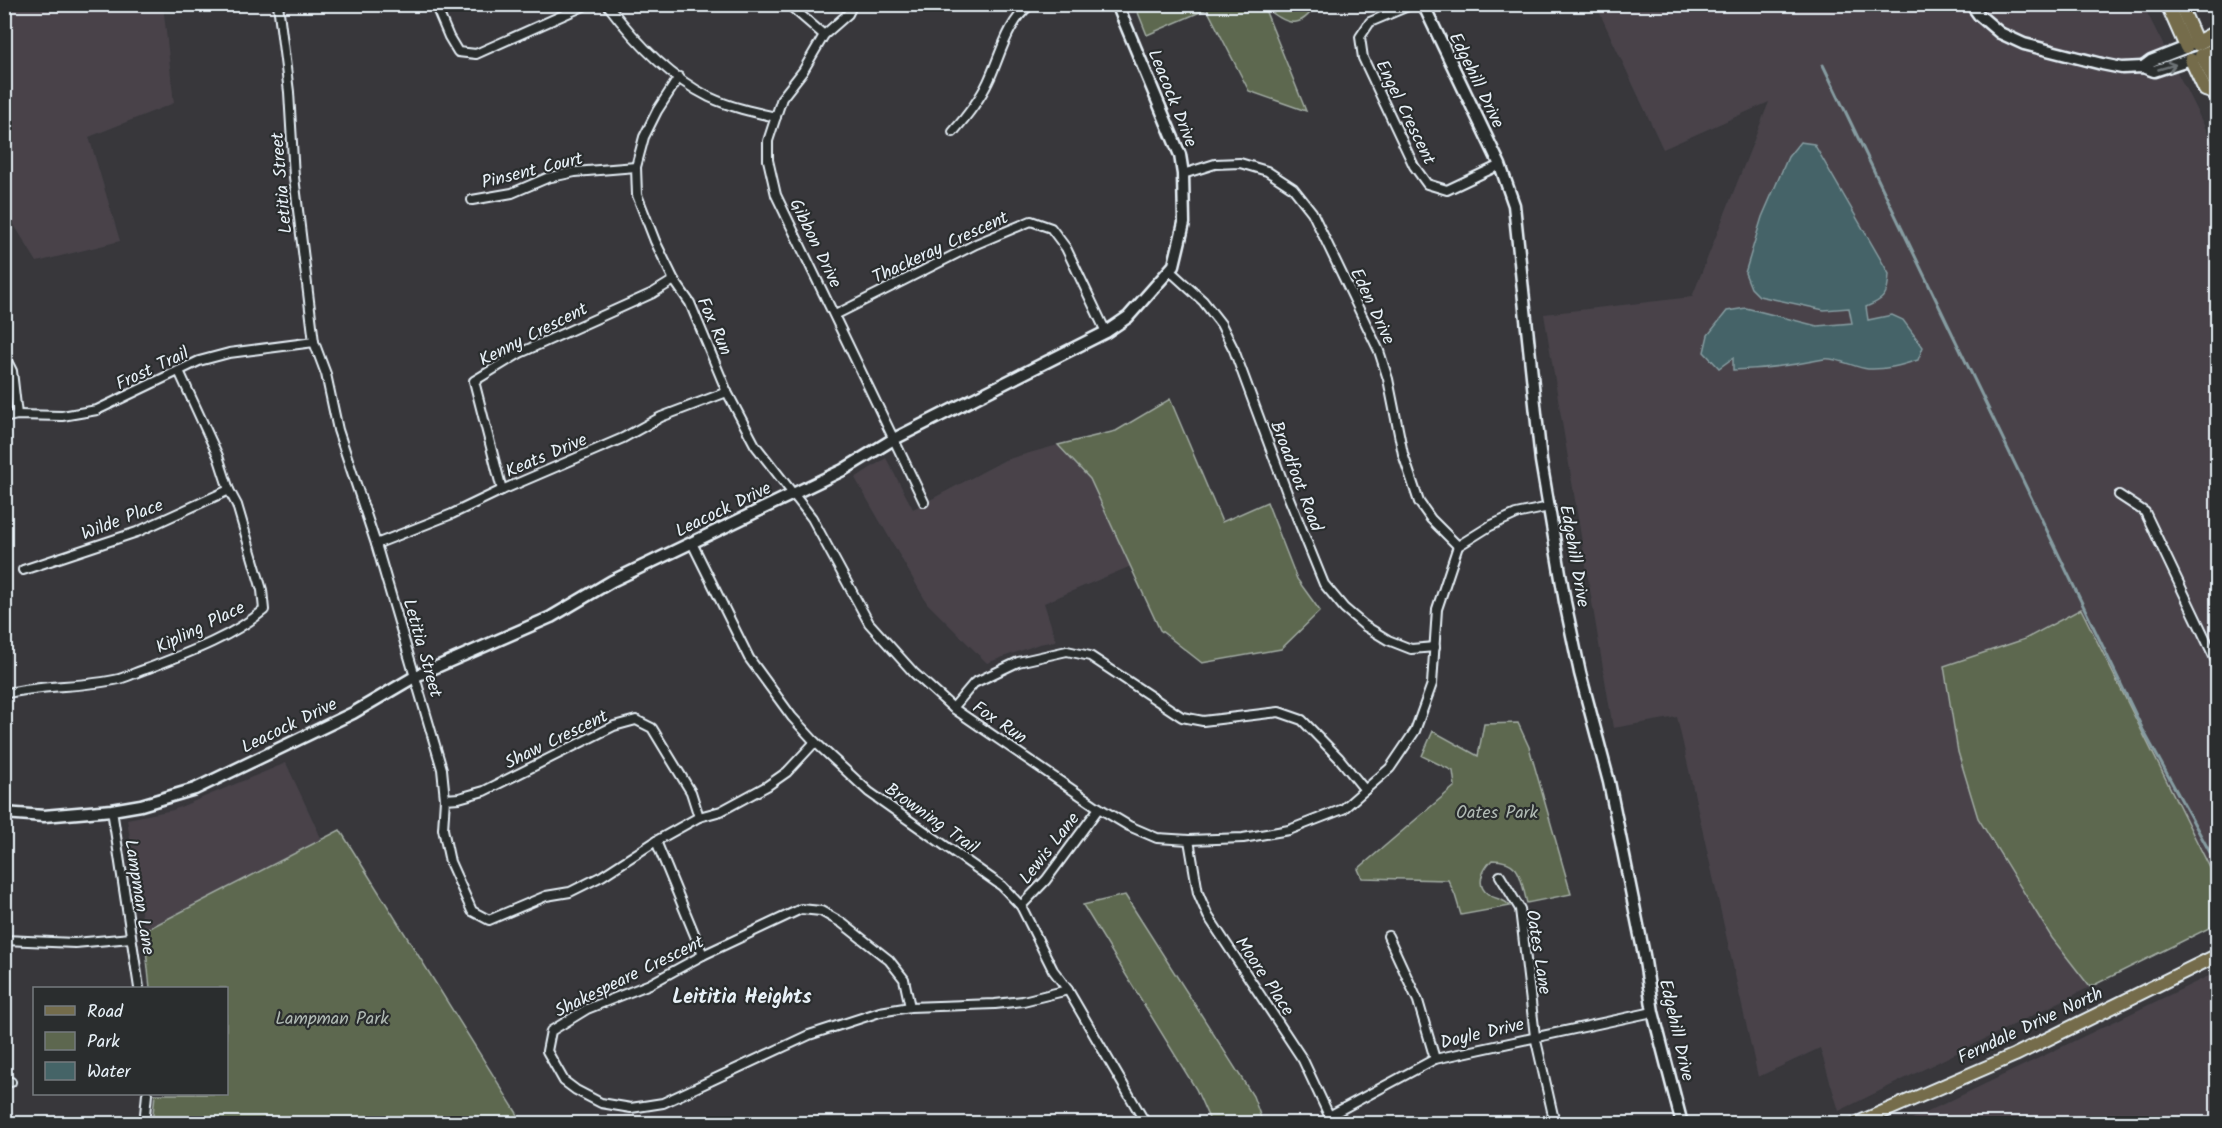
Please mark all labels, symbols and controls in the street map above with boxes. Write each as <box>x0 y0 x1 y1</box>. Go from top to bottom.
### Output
street label: Edgehill Drive <box>1440 28 1511 134</box>
street label: Leacock Drive <box>1139 45 1204 152</box>
street label: Engel Crescent <box>1367 55 1443 171</box>
one-way arrow <box>2157 61 2176 72</box>
street label: Letitia Street <box>264 130 301 235</box>
street label: Pinsent Court <box>479 145 587 198</box>
street label: Gibbon Drive <box>780 194 849 293</box>
street label: Thackeray Crescent <box>868 204 1015 293</box>
street label: Eden Drive <box>1341 263 1402 350</box>
street label: Fox Run <box>688 293 739 360</box>
street label: Kenny Crescent <box>474 295 594 375</box>
street label: Frost Trail <box>111 339 195 399</box>
street label: Broadfoot Road <box>1261 417 1330 537</box>
street label: Keats Drive <box>501 426 592 487</box>
street label: Leacock Drive <box>671 475 777 546</box>
street label: Wilde Place <box>77 491 168 549</box>
street label: Edgehill Drive <box>1550 503 1597 610</box>
street label: Kipling Place <box>151 594 250 662</box>
street label: Letitia Street <box>394 596 450 702</box>
street label: Leacock Drive <box>237 691 343 762</box>
street label: Fox Run <box>966 694 1033 752</box>
street label: Shaw Crescent <box>500 702 614 778</box>
street label: Browning Trail <box>878 776 985 863</box>
park label: Oates Park <box>1456 799 1539 828</box>
street label: Lewis Lane <box>1013 806 1088 891</box>
street label: Lampman Lane <box>115 837 162 957</box>
street label: Oates Lane <box>1517 908 1559 997</box>
street label: Shakespeare Crescent <box>550 928 710 1026</box>
street label: Moore Place <box>1226 931 1301 1022</box>
street label: Edgehill Drive <box>1650 977 1701 1084</box>
street label: Ferndale Drive North <box>1953 980 2108 1073</box>
district label: Leititia Heights <box>672 982 812 1014</box>
legend <box>33 987 228 1095</box>
text: Road <box>87 998 124 1027</box>
park label: Lampman Park <box>275 1005 389 1034</box>
street label: Doyle Drive <box>1437 1011 1527 1058</box>
text: Park <box>87 1028 120 1057</box>
text: Water <box>87 1058 132 1087</box>

